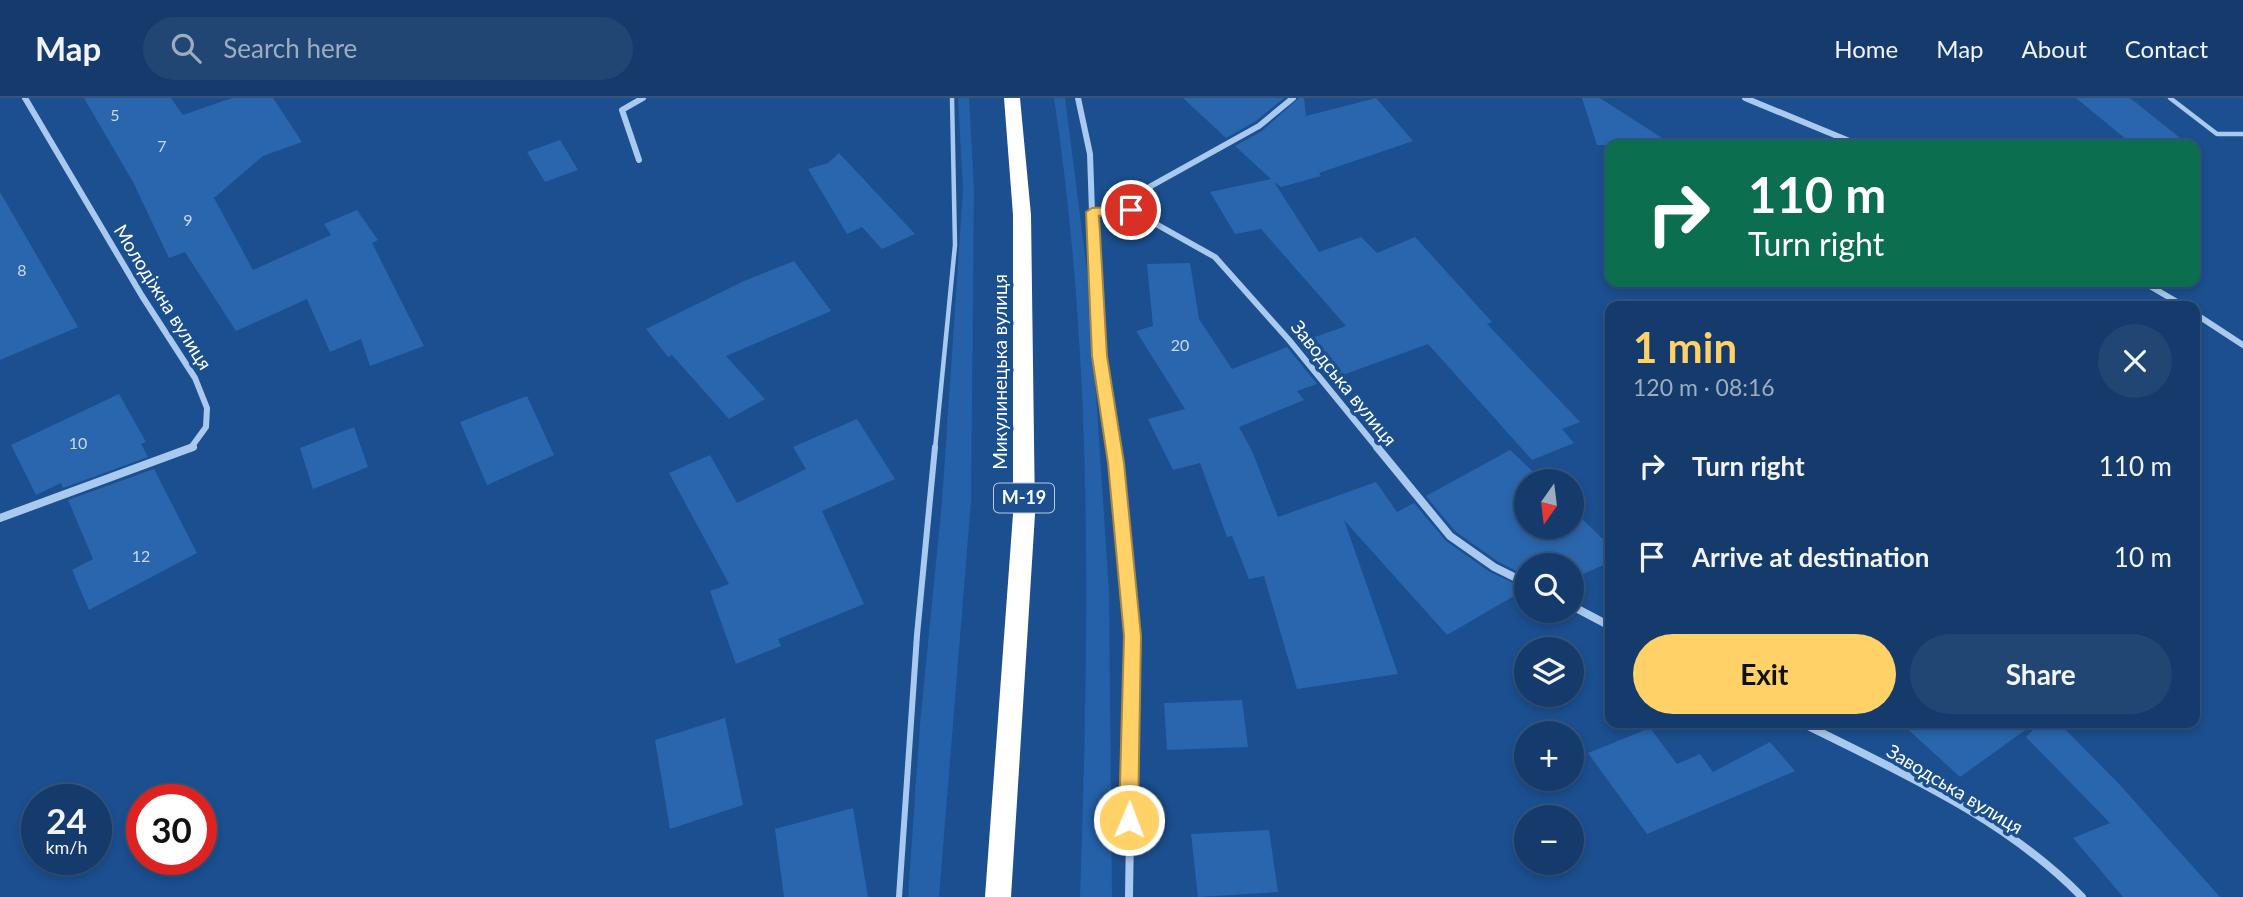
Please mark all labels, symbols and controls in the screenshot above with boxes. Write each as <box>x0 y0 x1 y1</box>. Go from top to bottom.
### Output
search box <box>143 17 633 80</box>
text: Map <box>35 28 101 68</box>
icon: search <box>167 29 205 67</box>
text: Search here <box>223 32 357 64</box>
text: Home <box>1834 34 1898 63</box>
text: Map <box>1936 34 1984 63</box>
text: About <box>2022 34 2087 63</box>
text: Contact <box>2125 34 2208 63</box>
house number: 5 <box>110 105 120 124</box>
house number: 7 <box>157 136 167 155</box>
text: 110 m <box>1748 165 1886 223</box>
icon: right <box>1633 168 1724 259</box>
pin <box>1101 180 1161 240</box>
icon: arrive <box>1112 191 1150 229</box>
house number: 9 <box>183 210 193 229</box>
street label: Молодіжна вулиця <box>110 220 217 373</box>
text: Turn right <box>1748 224 1884 263</box>
house number: 8 <box>17 260 27 279</box>
street label: Микулинецька вулиця <box>988 274 1011 470</box>
street label: Заводська вулиця <box>1287 315 1402 450</box>
text: 1 min <box>1633 322 1737 372</box>
button: close <box>2098 324 2172 398</box>
house number: 20 <box>1171 335 1189 354</box>
text: 120 m · 08:16 <box>1633 373 1775 401</box>
house number: 10 <box>69 433 87 452</box>
icon: right <box>1633 447 1671 485</box>
text: Turn right <box>1692 450 1805 482</box>
text: 110 m <box>2099 450 2172 482</box>
north arrow <box>1514 469 1584 539</box>
map controls <box>1514 469 1584 875</box>
road number: М-19 <box>994 484 1054 512</box>
icon: arrive <box>1633 538 1671 576</box>
text: Arrive at destination <box>1692 541 1929 573</box>
text: 10 m <box>2114 541 2172 573</box>
house number: 12 <box>132 546 150 565</box>
button: search <box>1514 553 1584 623</box>
button: Exit <box>1633 634 1896 714</box>
button: Share <box>1910 634 2172 714</box>
button: layers <box>1514 637 1584 707</box>
button: + <box>1514 721 1584 791</box>
street label: Заводська вулиця <box>1883 739 2028 838</box>
position arrow <box>1092 783 1166 857</box>
speed limit sign: 30 <box>126 784 217 875</box>
text: 24 <box>46 799 87 841</box>
button: − <box>1514 805 1584 875</box>
text: km/h <box>45 836 88 858</box>

